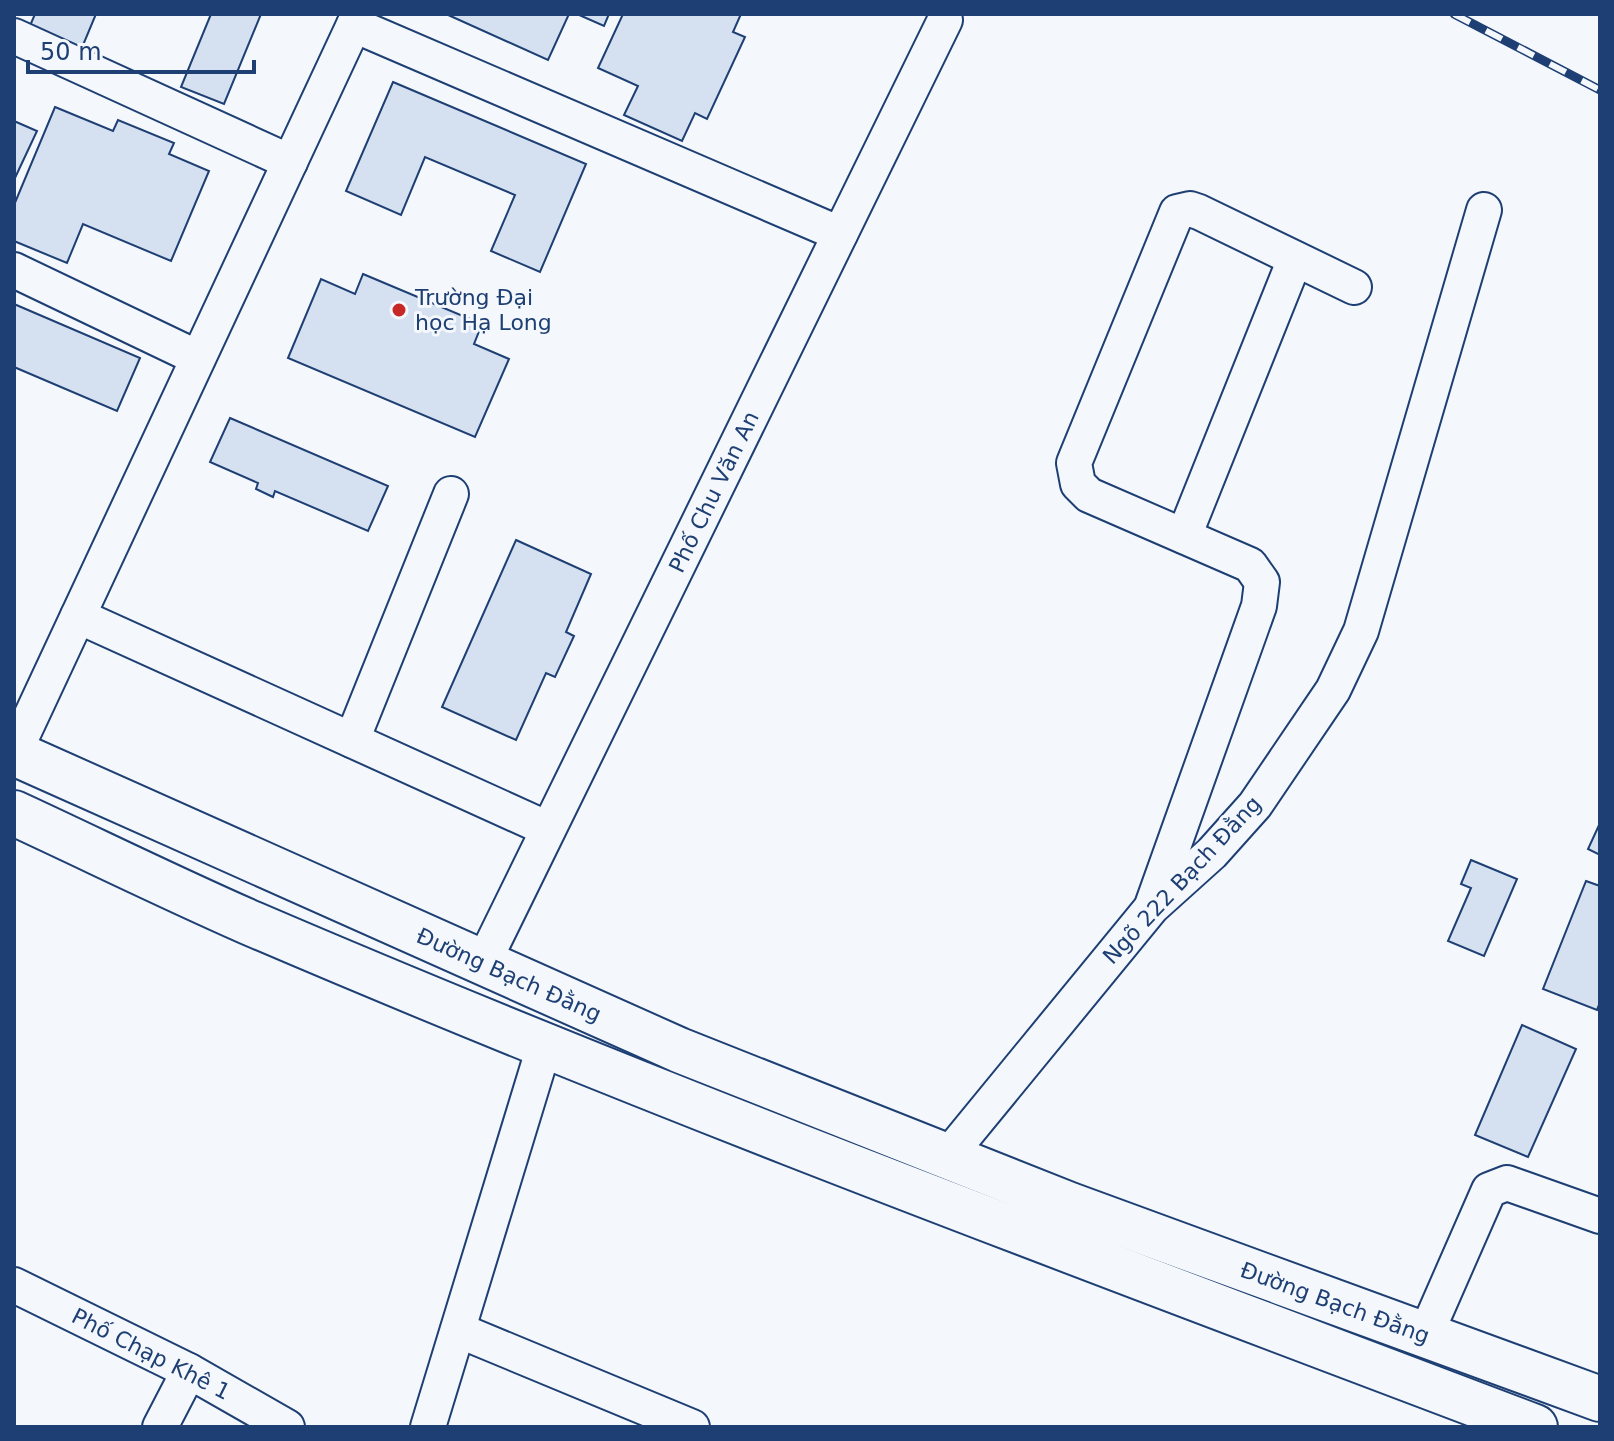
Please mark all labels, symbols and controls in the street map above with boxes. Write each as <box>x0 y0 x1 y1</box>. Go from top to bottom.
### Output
scale bar <box>28 24 254 74</box>
text: 50 m <box>40 38 102 66</box>
place label: Trường Đại học Hạ Long <box>414 285 552 335</box>
marker: Trường Đại học Hạ Long <box>390 301 408 319</box>
street label: Phố Chu Văn An <box>664 407 764 577</box>
street label: Ngõ 222 Bạch Đằng <box>1098 791 1266 969</box>
street label: Đường Bạch Đằng <box>413 923 605 1027</box>
street label: Đường Bạch Đằng <box>1237 1257 1433 1349</box>
street label: Phố Chạp Khê 1 <box>68 1303 234 1405</box>

